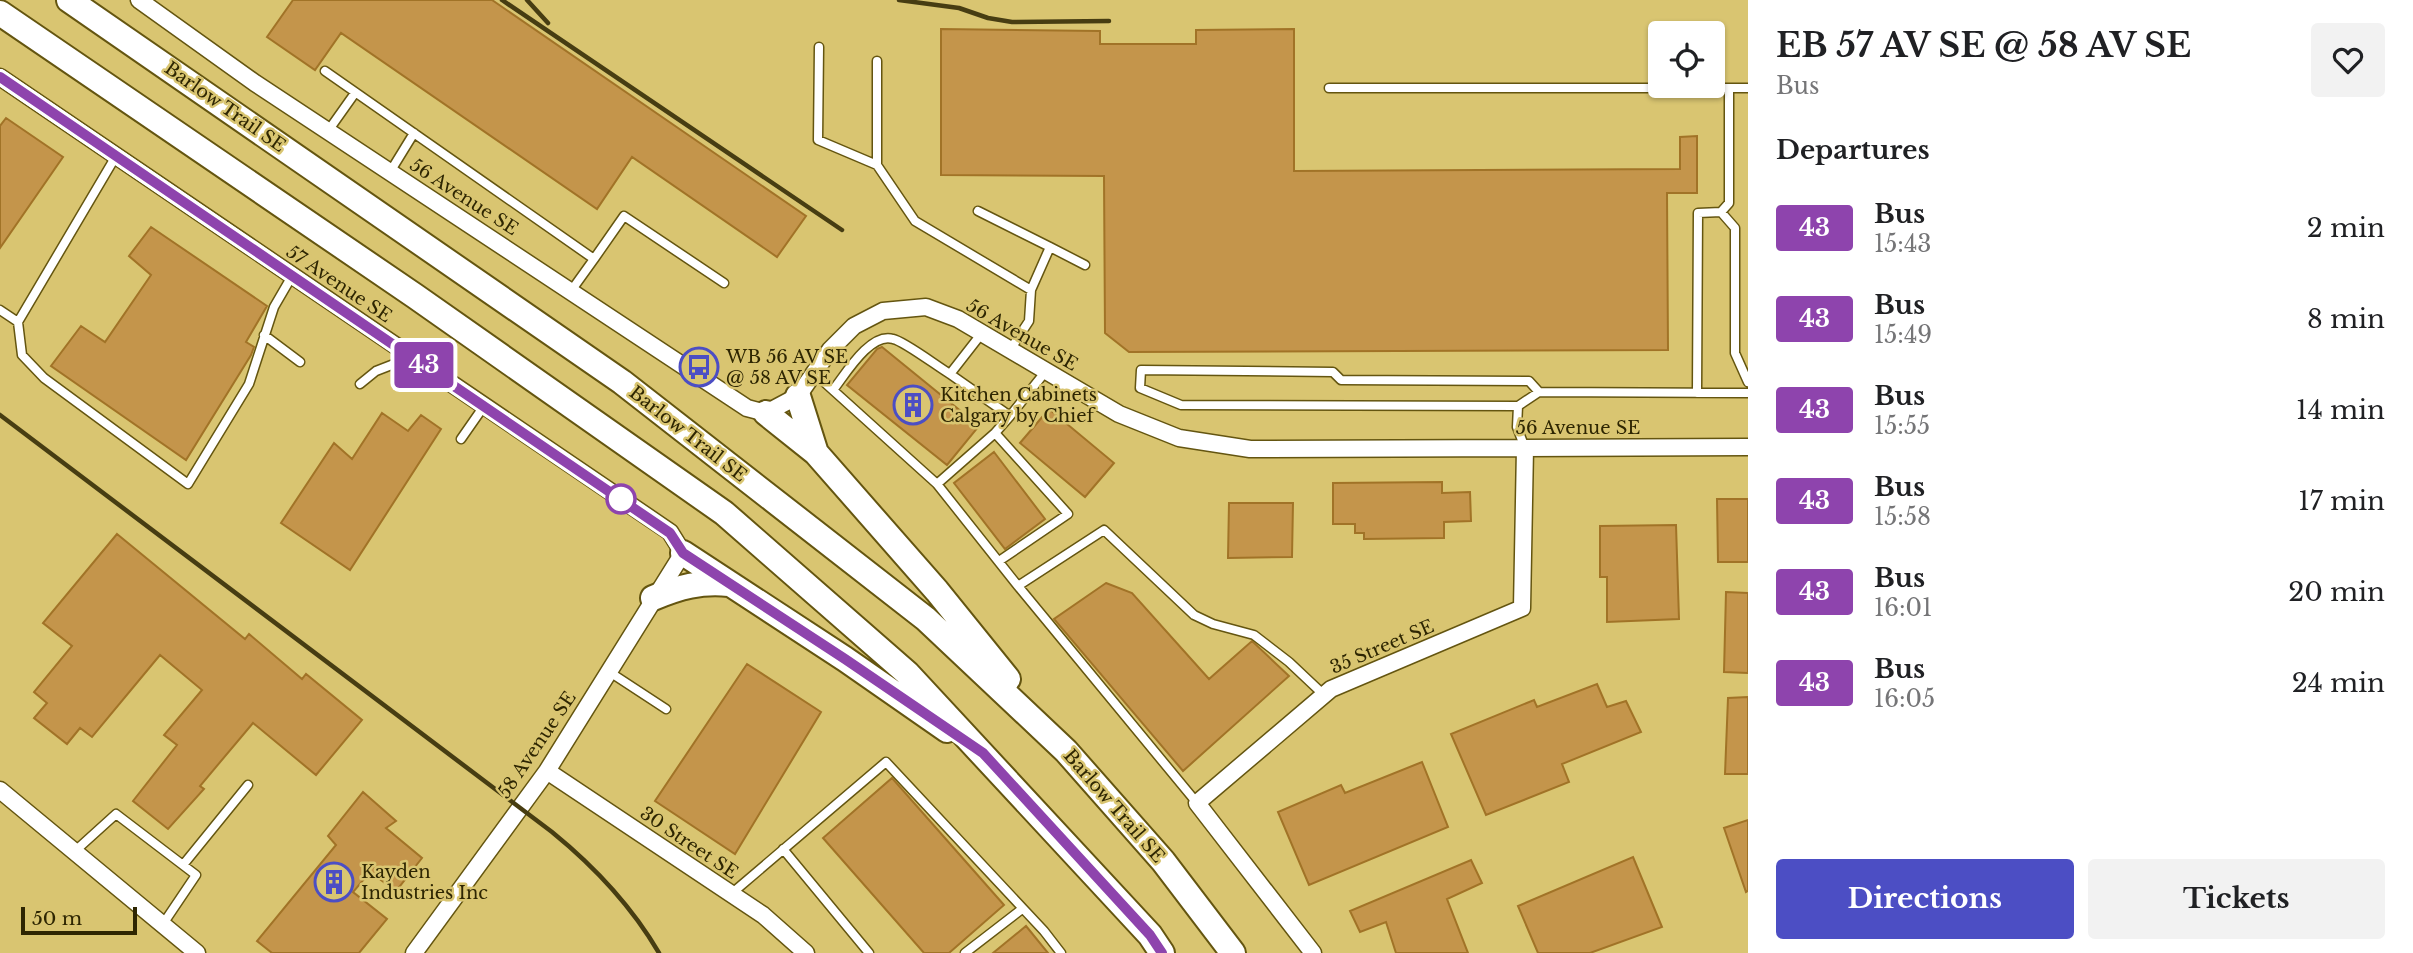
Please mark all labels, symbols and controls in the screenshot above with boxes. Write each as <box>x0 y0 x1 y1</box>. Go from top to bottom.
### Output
map controls <box>1648 21 1725 98</box>
button: locate <box>1648 21 1725 98</box>
button: heart <box>2311 23 2385 97</box>
text: EB 57 AV SE @ 58 AV SE <box>1776 25 2191 66</box>
street label: Barlow Trail SE <box>160 57 290 157</box>
text: Bus <box>1776 72 1819 100</box>
text: Departures <box>1776 134 1930 166</box>
street label: 56 Avenue SE <box>406 154 522 240</box>
text: Bus <box>1874 198 1925 230</box>
text: 2 min <box>2307 212 2385 244</box>
text: 43 <box>1799 213 1830 242</box>
text: 15:43 <box>1874 230 1932 258</box>
street label: 57 Avenue SE <box>282 241 396 327</box>
text: Bus <box>1874 289 1925 321</box>
street label: 56 Avenue SE <box>963 294 1081 376</box>
text: 8 min <box>2307 303 2385 335</box>
text: 43 <box>1799 304 1830 333</box>
text: 15:49 <box>1874 321 1932 349</box>
line badge: 43 <box>392 342 456 388</box>
bus stop icon: WB 56 AV SE @ 58 AV SE <box>678 346 720 388</box>
place label: WB 56 AV SE @ 58 AV SE <box>725 346 848 389</box>
text: 43 <box>408 350 440 379</box>
text: Bus <box>1874 380 1925 412</box>
street label: Barlow Trail SE <box>625 381 751 487</box>
building icon: Kitchen Cabinets Calgary by Chief <box>892 384 934 426</box>
place label: Kitchen Cabinets Calgary by Chief <box>940 384 1097 427</box>
text: 14 min <box>2296 394 2385 426</box>
text: 43 <box>1799 395 1830 424</box>
text: 15:55 <box>1874 412 1930 440</box>
street label: 56 Avenue SE <box>1516 417 1640 439</box>
text: Bus <box>1874 471 1925 503</box>
unlabelled marker <box>606 484 636 514</box>
text: 17 min <box>2298 485 2385 517</box>
text: 43 <box>1799 486 1830 515</box>
text: 15:58 <box>1874 503 1931 531</box>
text: Bus <box>1874 562 1925 594</box>
text: 20 min <box>2288 576 2385 608</box>
text: 43 <box>1799 577 1830 606</box>
text: 16:01 <box>1874 594 1932 622</box>
street label: 35 Street SE <box>1327 615 1437 679</box>
text: Bus <box>1874 653 1925 685</box>
text: 24 min <box>2292 667 2385 699</box>
text: 43 <box>1799 668 1830 697</box>
text: 16:05 <box>1874 685 1935 713</box>
street label: 58 Avenue SE <box>493 687 581 803</box>
street label: Barlow Trail SE <box>1059 745 1169 867</box>
street label: 30 Street SE <box>636 802 742 884</box>
button: Directions <box>1776 859 2074 939</box>
button: Tickets <box>2088 859 2385 939</box>
building icon: Kayden Industries Inc <box>313 861 355 903</box>
place label: Kayden Industries Inc <box>361 861 488 904</box>
scale bar <box>21 904 136 936</box>
text: 50 m <box>32 907 82 930</box>

